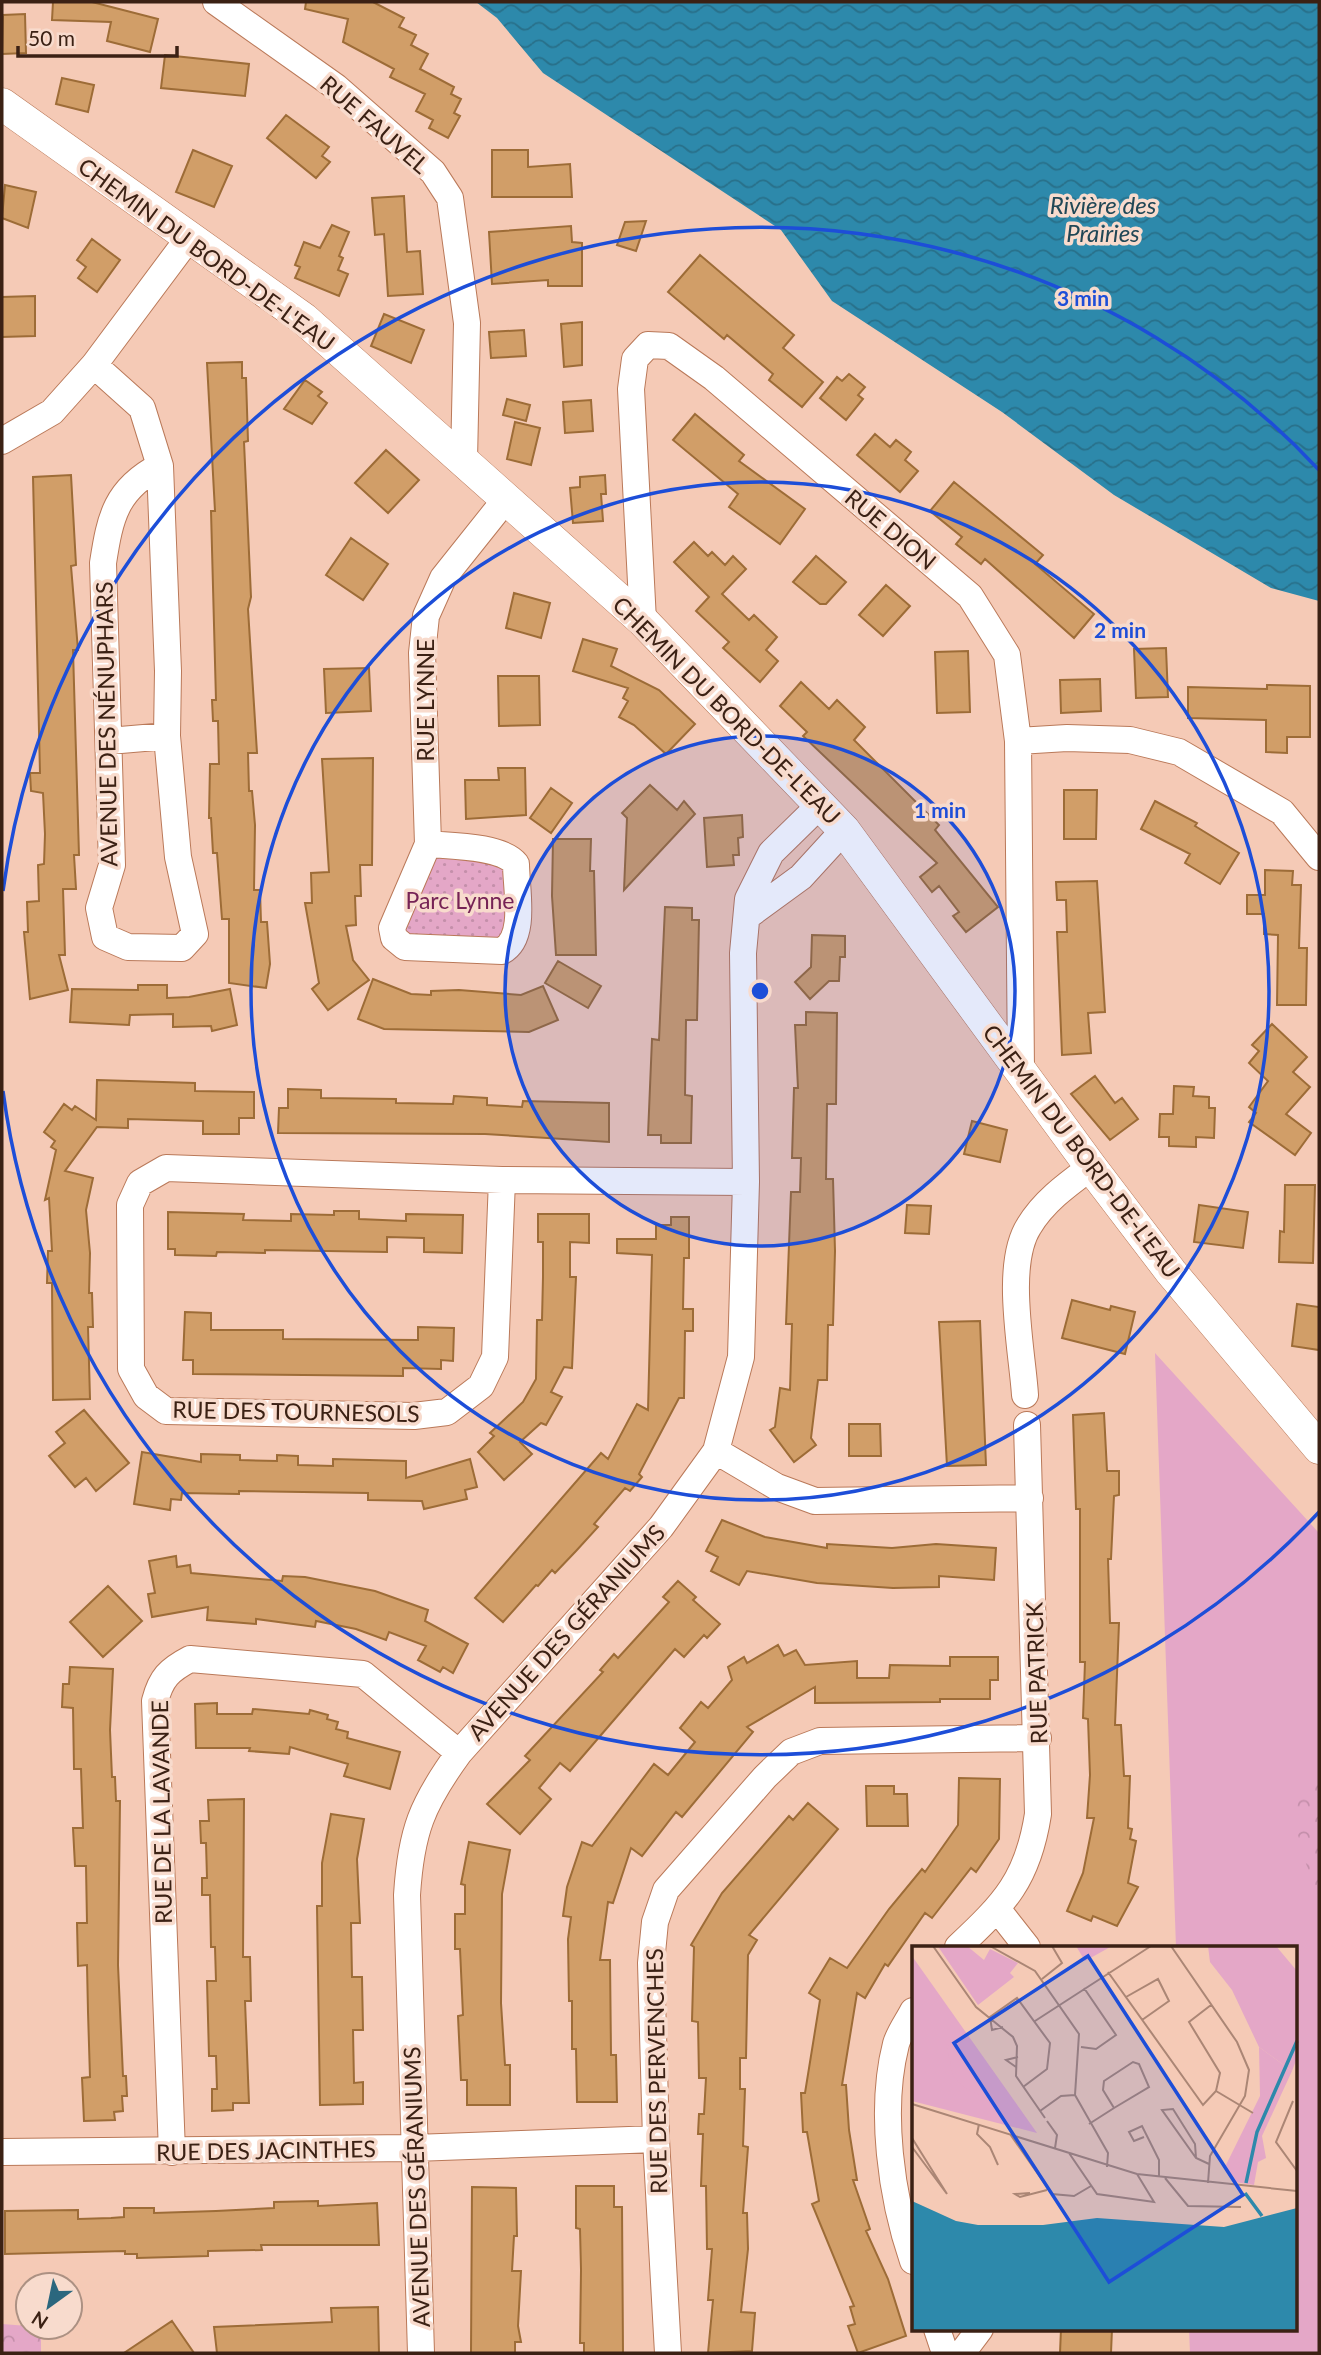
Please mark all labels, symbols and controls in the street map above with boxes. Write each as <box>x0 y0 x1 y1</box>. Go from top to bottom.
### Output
scale bar <box>18 14 177 58</box>
text: 50 m <box>28 25 75 50</box>
street label: RUE FAUVEL <box>315 69 435 179</box>
street label: CHEMIN DU BORD-DE-L'EAU <box>73 151 341 357</box>
water label: Rivière des Prairies <box>1050 190 1157 247</box>
text: 3 min <box>1057 285 1109 310</box>
street label: RUE DION <box>840 483 942 575</box>
street label: AVENUE DES NÉNUPHARS <box>90 581 122 867</box>
street label: CHEMIN DU BORD-DE-L'EAU <box>607 590 847 830</box>
text: 2 min <box>1094 617 1146 642</box>
street label: RUE LYNNE <box>411 639 439 761</box>
text: 1 min <box>914 797 966 822</box>
park label: Parc Lynne <box>406 886 514 914</box>
centre of rings <box>748 979 772 1003</box>
street label: CHEMIN DU BORD-DE-L'EAU <box>977 1019 1187 1283</box>
street label: RUE DES TOURNESOLS <box>172 1395 420 1427</box>
street label: AVENUE DES GÉRANIUMS <box>462 1518 670 1746</box>
street label: RUE PATRICK <box>1020 1601 1052 1744</box>
street label: RUE DE LA LAVANDE <box>145 1700 177 1924</box>
inset map <box>912 1946 1296 2330</box>
street label: RUE DES PERVENCHES <box>640 1948 672 2194</box>
street label: AVENUE DES GÉRANIUMS <box>397 2046 435 2328</box>
street label: RUE DES JACINTHES <box>156 2134 376 2166</box>
north arrow <box>14 2271 84 2341</box>
text: N <box>27 2307 52 2334</box>

